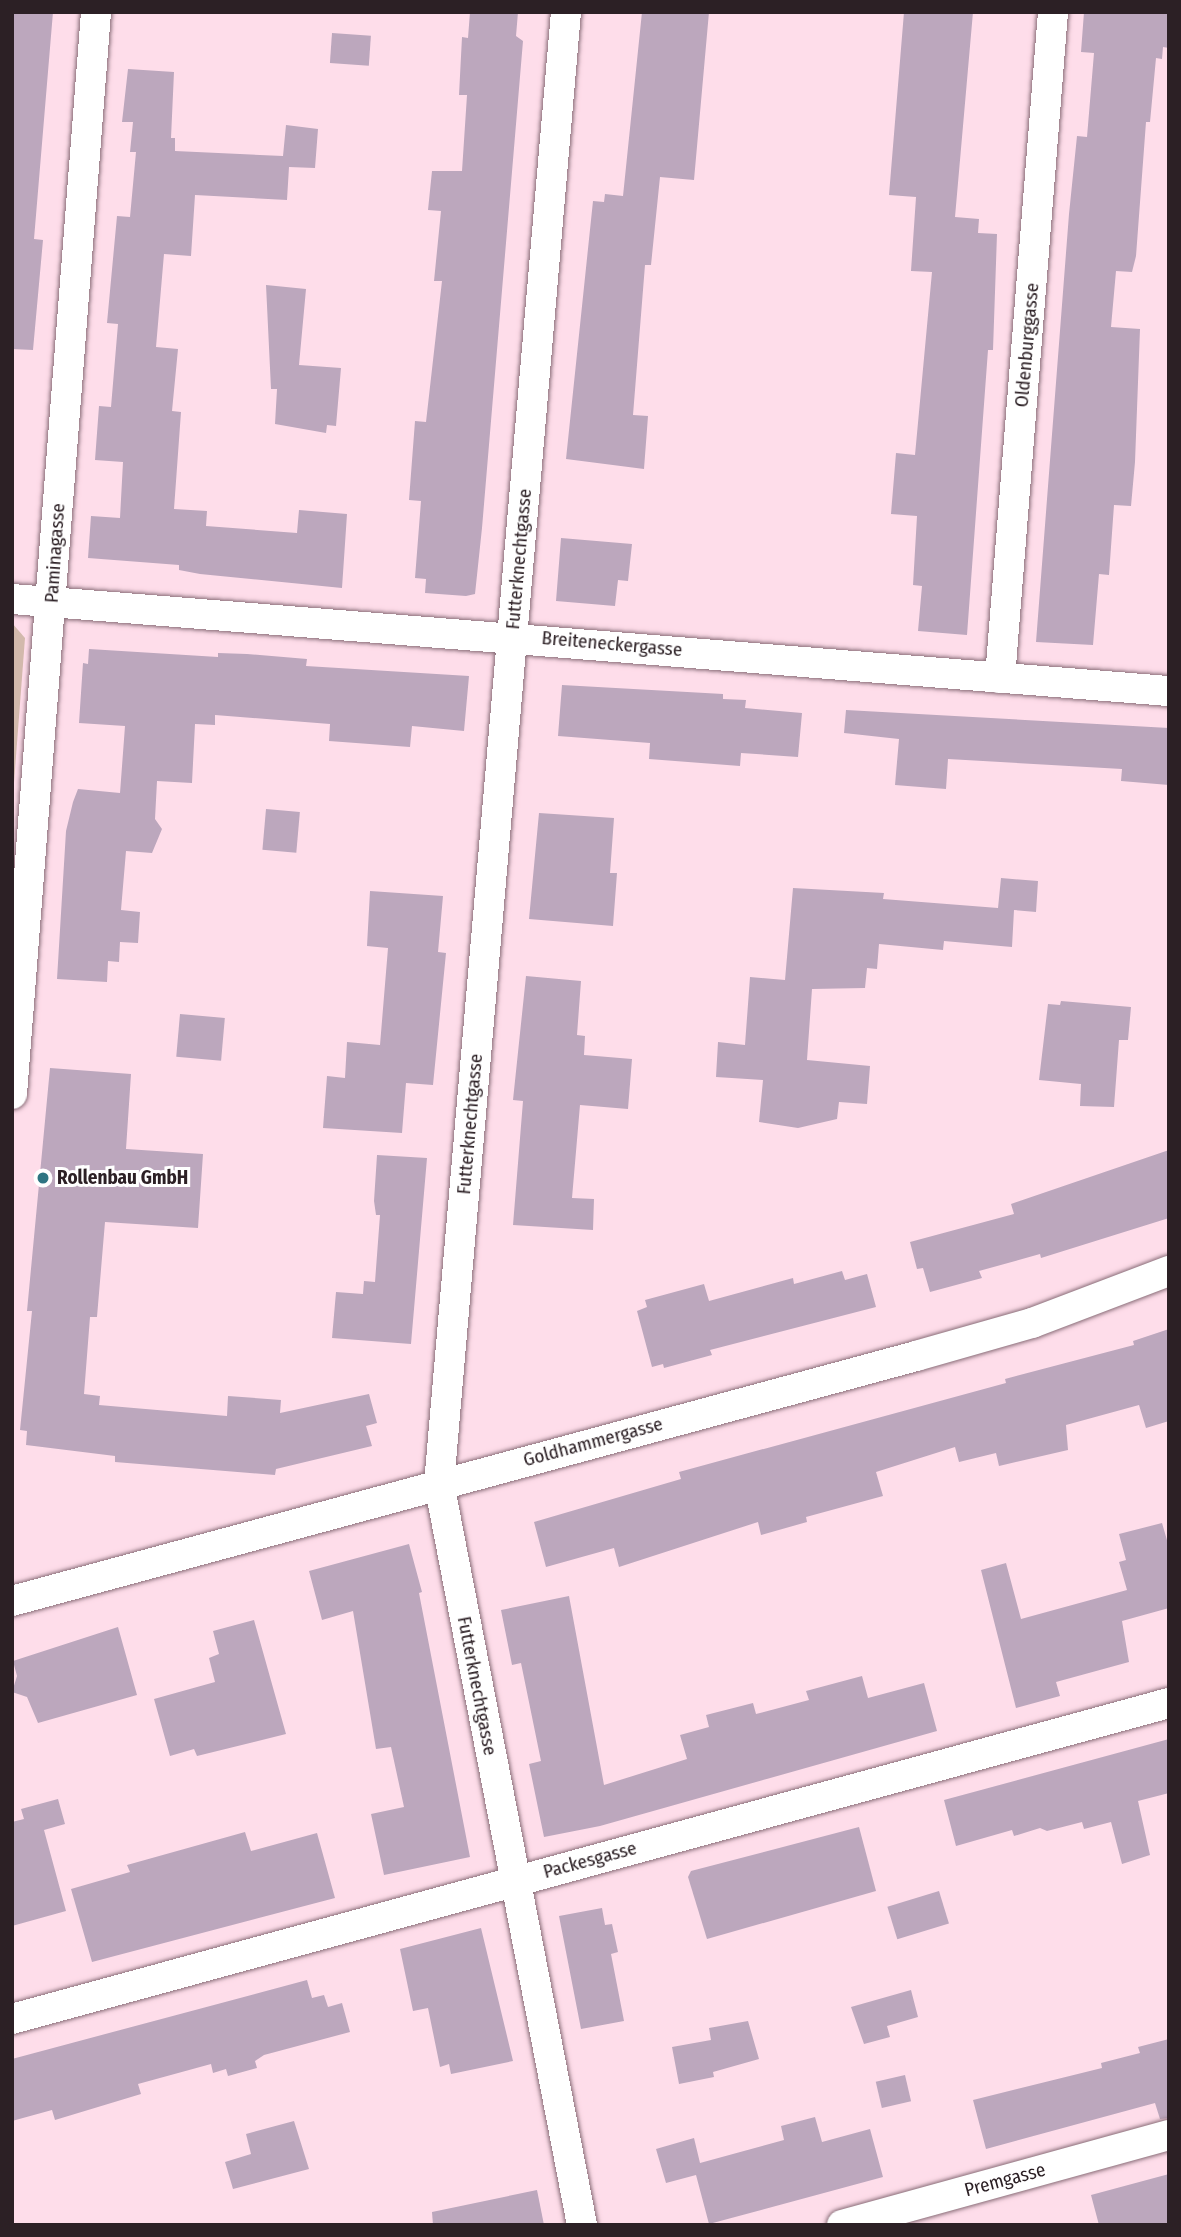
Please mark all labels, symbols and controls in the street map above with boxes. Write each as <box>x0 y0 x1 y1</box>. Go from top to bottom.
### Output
street label: Oldenburggasse <box>1010 282 1044 408</box>
street label: Futterknechtgasse <box>501 488 537 630</box>
street label: Paminagasse <box>40 502 70 604</box>
street label: Breiteneckergasse <box>541 626 683 662</box>
street label: Futterknechtgasse <box>452 1053 488 1195</box>
place label: Rollenbau GmbH <box>57 1167 188 1189</box>
marker: Rollenbau GmbH <box>35 1170 51 1186</box>
street label: Goldhammergasse <box>521 1412 665 1472</box>
street label: Futterknechtgasse <box>452 1615 502 1757</box>
street label: Packesgasse <box>541 1837 639 1883</box>
street label: Premgasse <box>962 2158 1048 2202</box>

